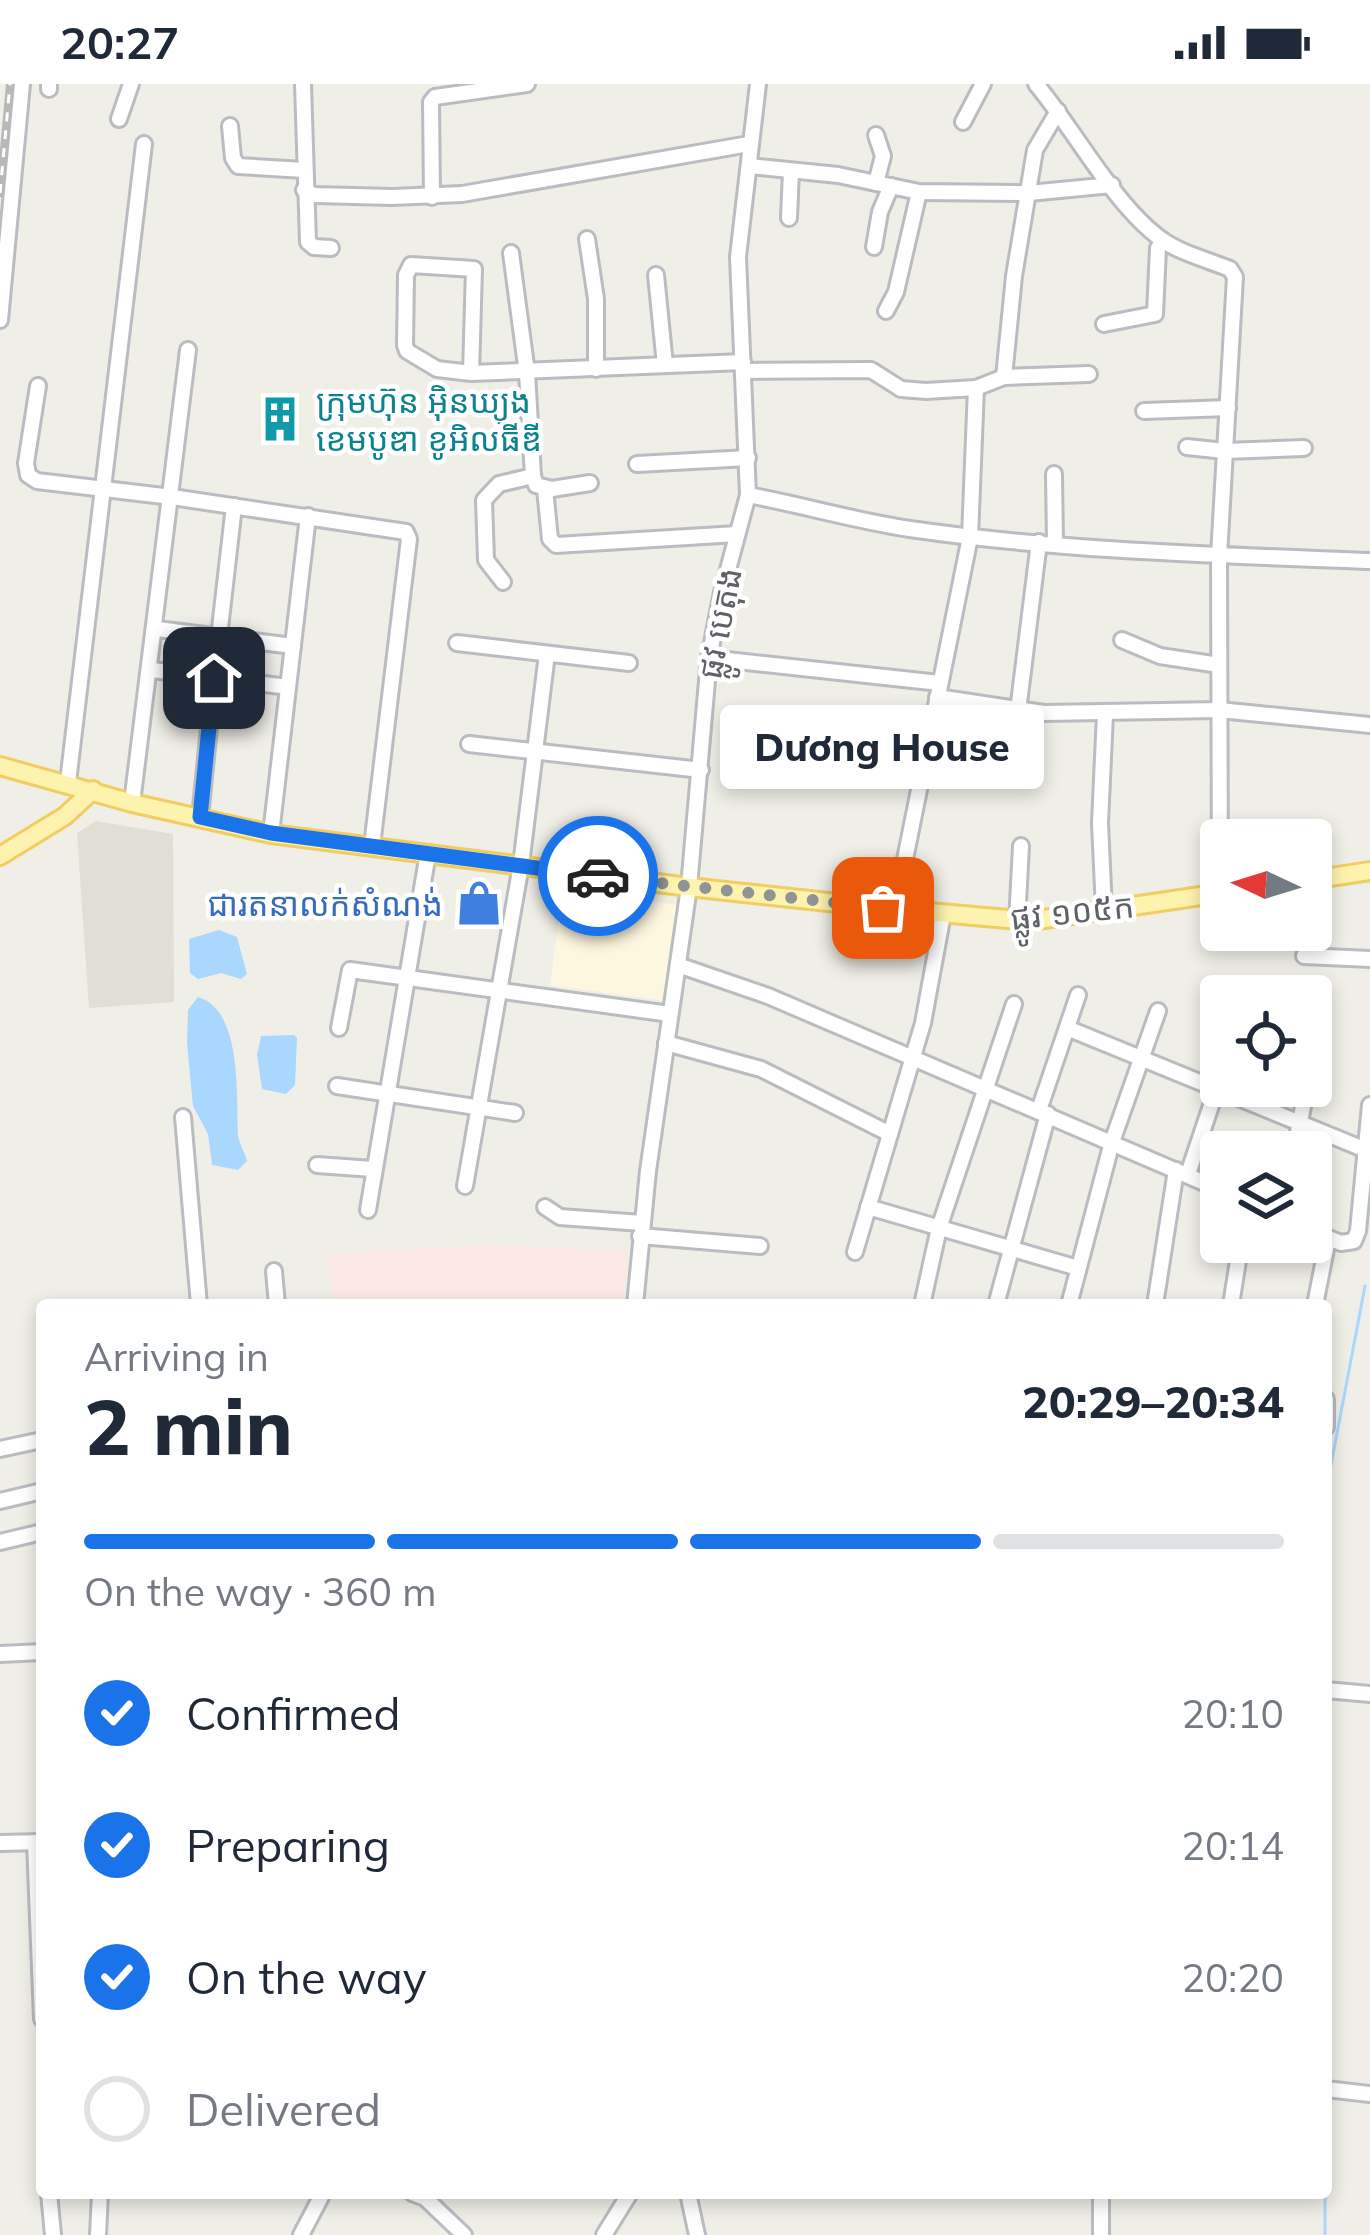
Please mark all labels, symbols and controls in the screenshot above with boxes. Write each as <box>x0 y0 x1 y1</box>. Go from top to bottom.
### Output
text: 20:27 <box>60 14 179 70</box>
place label: ក្រុមហ៊ុន អ៊ិនឃ្យុង ខេមបូឌា ខូអិលធីឌី <box>316 380 542 459</box>
building icon: ក្រុមហ៊ុន អ៊ិនឃ្យុង ខេមបូឌា ខូអិលធីឌី <box>255 394 305 444</box>
street label: ផ្លូវ បេតុង <box>688 564 759 684</box>
pin <box>163 627 265 729</box>
icon: home <box>181 645 247 711</box>
callout: Dương House <box>721 704 1045 788</box>
text: Dương House <box>754 722 1010 771</box>
courier <box>538 816 658 936</box>
north arrow <box>1200 819 1332 951</box>
map controls <box>1200 819 1332 1263</box>
icon: car <box>565 843 631 909</box>
pin <box>832 857 934 959</box>
icon: bag <box>850 875 916 941</box>
shop icon: ជារតនាលក់សំណង់ <box>454 878 504 928</box>
place label: ជារតនាលក់សំណង់ <box>207 883 443 924</box>
street label: ផ្លូវ ១០៥ក <box>1008 884 1137 948</box>
button: locate <box>1200 975 1332 1107</box>
button: layers <box>1200 1131 1332 1263</box>
text: Arriving in <box>84 1332 269 1381</box>
text: 20:29–20:34 <box>1022 1373 1284 1429</box>
text: 2 min <box>84 1377 293 1475</box>
text: On the way · 360 m <box>84 1567 436 1616</box>
icon: check <box>84 1680 150 1746</box>
text: Confirmed <box>186 1685 400 1741</box>
text: 20:10 <box>1182 1689 1284 1738</box>
icon: check <box>84 1812 150 1878</box>
text: Preparing <box>186 1817 390 1873</box>
text: 20:14 <box>1182 1821 1284 1870</box>
icon: check <box>84 1944 150 2010</box>
text: On the way <box>186 1949 427 2005</box>
text: 20:20 <box>1182 1953 1284 2002</box>
text: Delivered <box>186 2081 381 2137</box>

